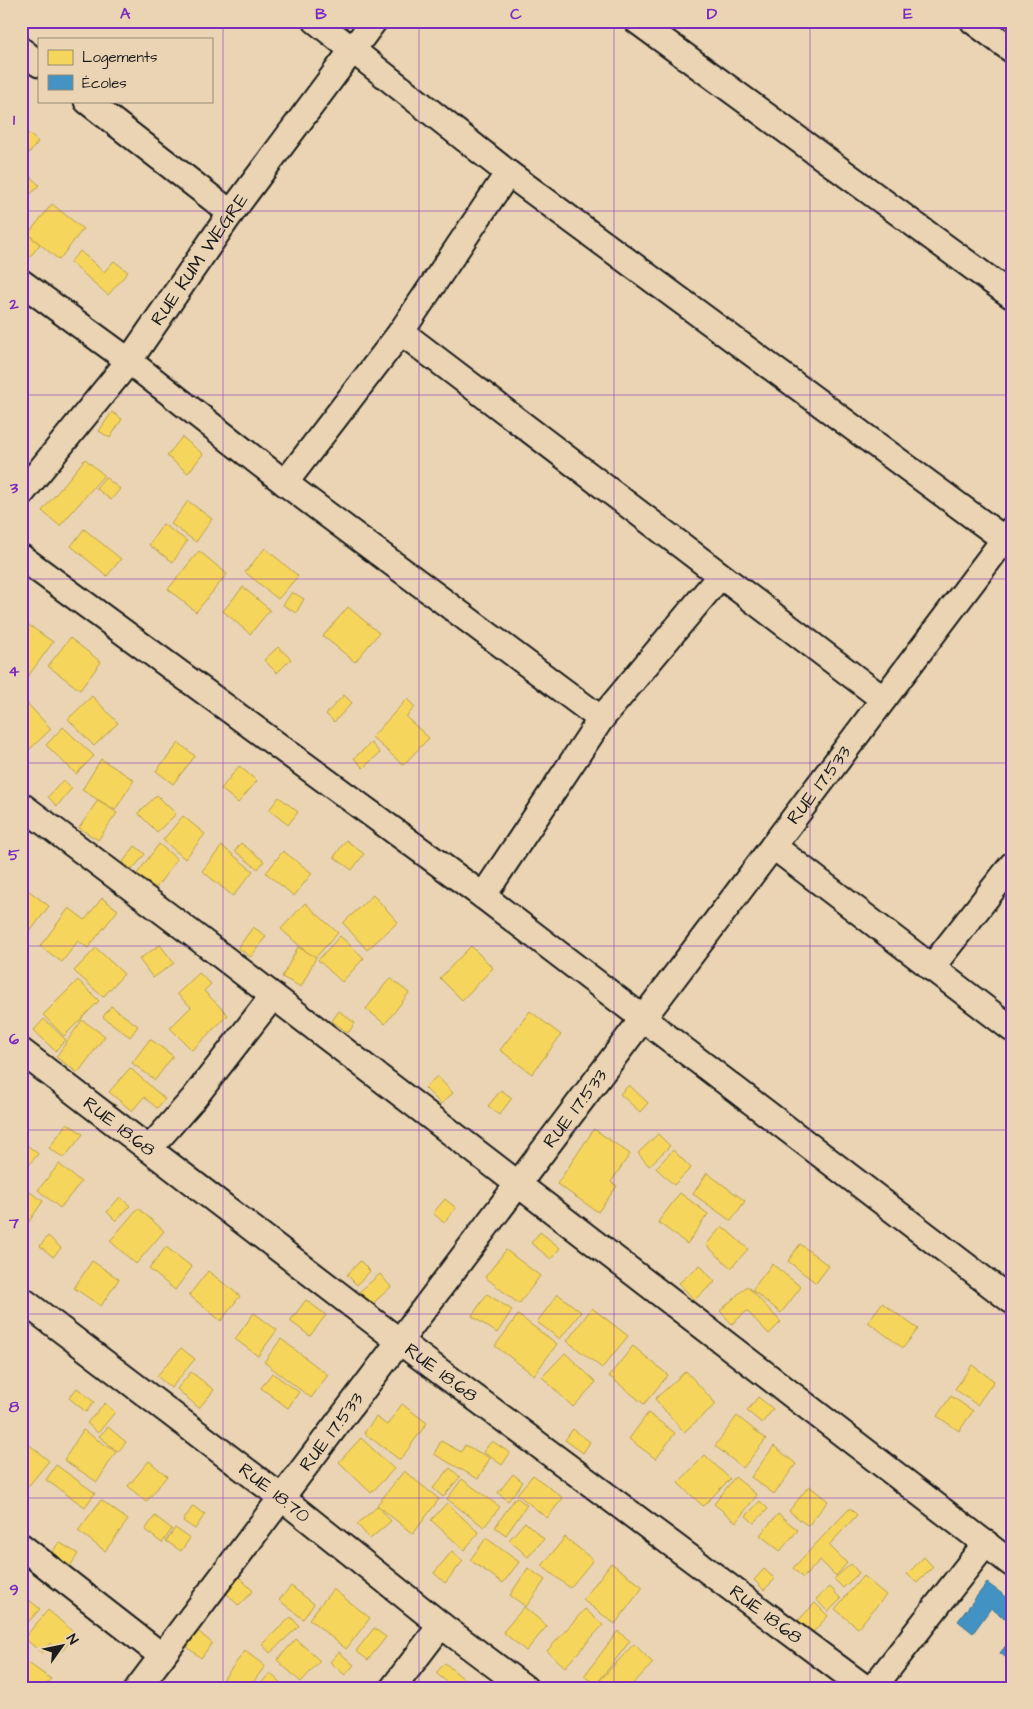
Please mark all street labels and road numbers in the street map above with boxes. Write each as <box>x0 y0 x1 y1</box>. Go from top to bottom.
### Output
street label: RUE KUM WEGRE <box>144 187 255 331</box>
street label: RUE 17.533 <box>780 740 858 830</box>
street label: RUE 17.533 <box>536 1063 614 1153</box>
street label: RUE 18.68 <box>78 1090 161 1163</box>
street label: RUE 18.68 <box>399 1336 483 1409</box>
street label: RUE 17.533 <box>293 1386 370 1477</box>
street label: RUE 18.70 <box>233 1456 316 1529</box>
street label: RUE 18.68 <box>724 1578 808 1650</box>

